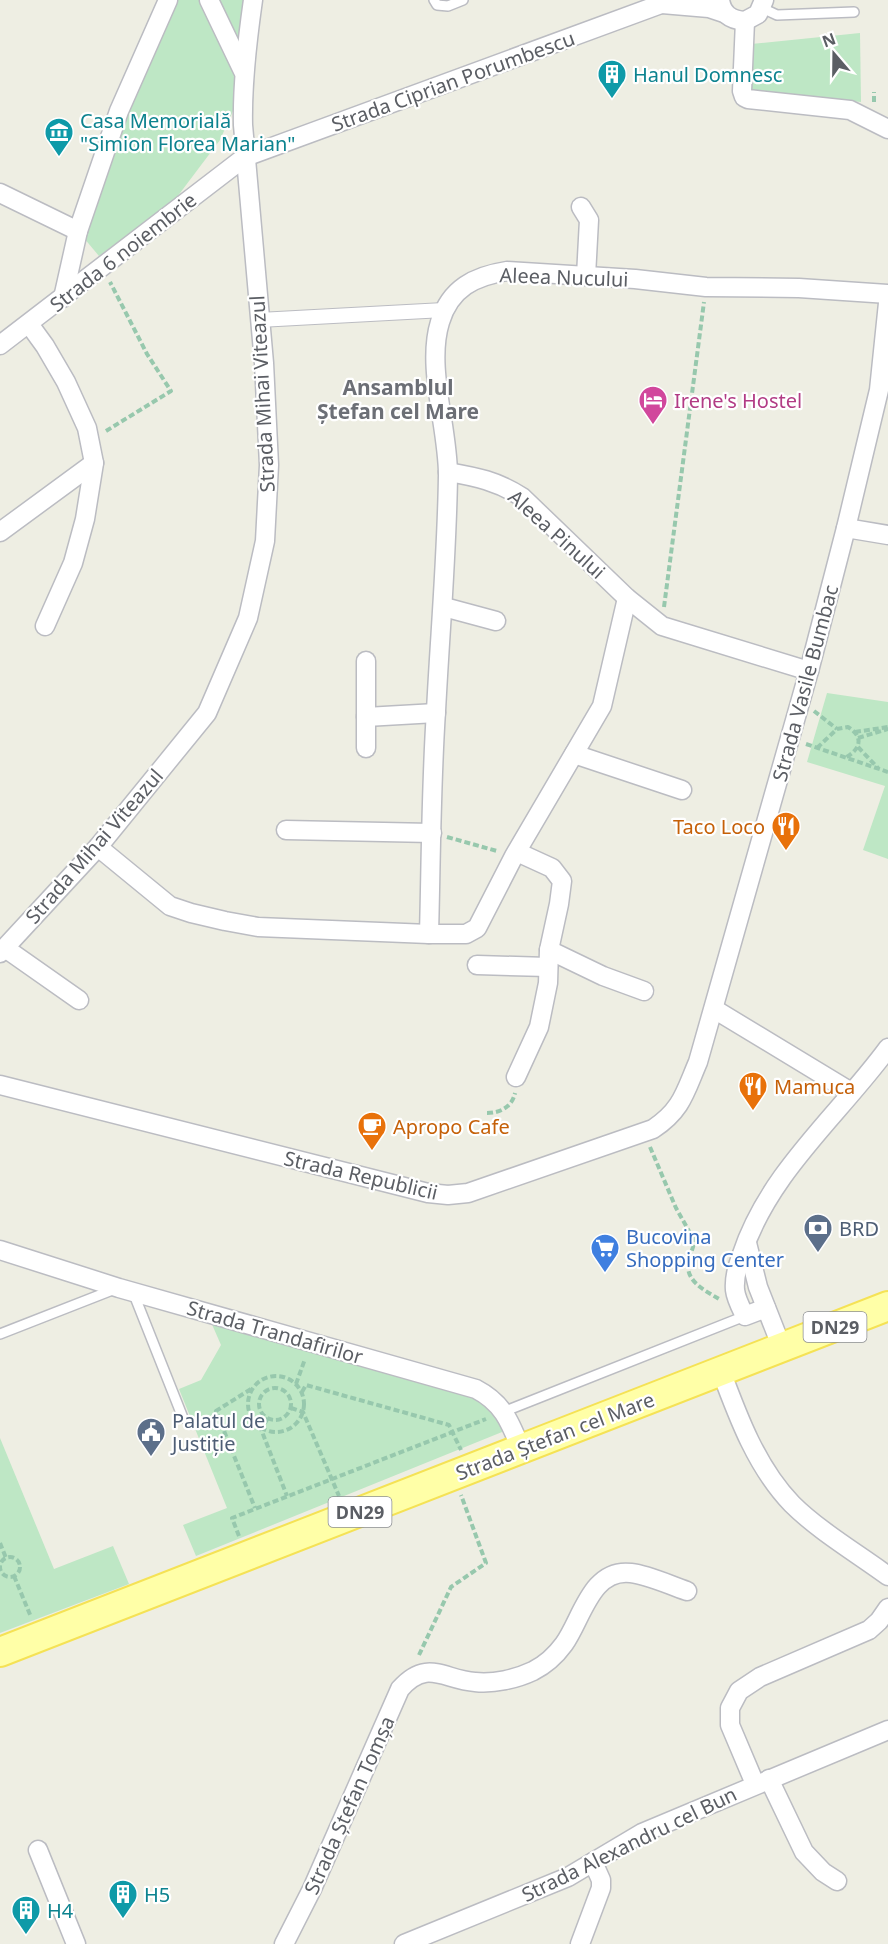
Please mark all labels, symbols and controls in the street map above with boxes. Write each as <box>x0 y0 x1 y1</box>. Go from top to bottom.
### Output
street label: Strada Ciprian Porumbescu <box>328 24 578 138</box>
north arrow <box>804 24 864 84</box>
text: N <box>819 27 839 52</box>
building icon: Hanul Domnesc <box>596 58 628 100</box>
place label: Hanul Domnesc <box>633 61 782 88</box>
place label: Casa Memorială "Simion Florea Marian" <box>80 107 295 157</box>
museum icon: Casa Memorială "Simion Florea Marian" <box>43 116 75 158</box>
street label: Strada 6 noiembrie <box>44 186 202 318</box>
street label: Aleea Nucului <box>499 261 629 293</box>
street label: Strada Mihai Viteazul <box>243 295 281 493</box>
district label: Ansamblul Ștefan cel Mare <box>317 373 479 425</box>
hotel icon: Irene's Hostel <box>637 384 669 426</box>
place label: Irene's Hostel <box>674 387 802 414</box>
street label: Aleea Pinului <box>503 483 611 585</box>
street label: Strada Vasile Bumbac <box>766 582 844 784</box>
street label: Strada Mihai Viteazul <box>19 763 169 929</box>
restaurant icon: Taco Loco <box>770 810 802 852</box>
place label: Taco Loco <box>673 813 765 840</box>
restaurant icon: Mamuca <box>737 1070 769 1112</box>
place label: Mamuca <box>774 1073 855 1100</box>
cafe icon: Apropo Cafe <box>356 1110 388 1152</box>
place label: Apropo Cafe <box>393 1113 510 1140</box>
street label: Strada Republicii <box>282 1144 440 1206</box>
bank icon: BRD <box>802 1212 834 1254</box>
place label: BRD <box>839 1215 879 1242</box>
place label: Bucovina Shopping Center <box>626 1223 784 1273</box>
supermarket icon: Bucovina Shopping Center <box>589 1232 621 1274</box>
street label: Strada Trandafirilor <box>184 1294 366 1370</box>
road number: DN29 <box>804 1312 866 1342</box>
street label: Strada Ștefan cel Mare <box>452 1386 658 1486</box>
place label: Palatul de Justiție <box>170 1407 265 1457</box>
public building icon: Palatul de Justiție <box>135 1416 167 1458</box>
road number: DN29 <box>328 1497 392 1527</box>
street label: Strada Ștefan Tomșa <box>298 1712 400 1898</box>
street label: Strada Alexandru cel Bun <box>517 1780 741 1908</box>
building icon: H5 <box>107 1878 139 1920</box>
place label: H5 <box>144 1881 170 1908</box>
building icon: H4 <box>10 1894 42 1936</box>
place label: H4 <box>47 1897 74 1924</box>

